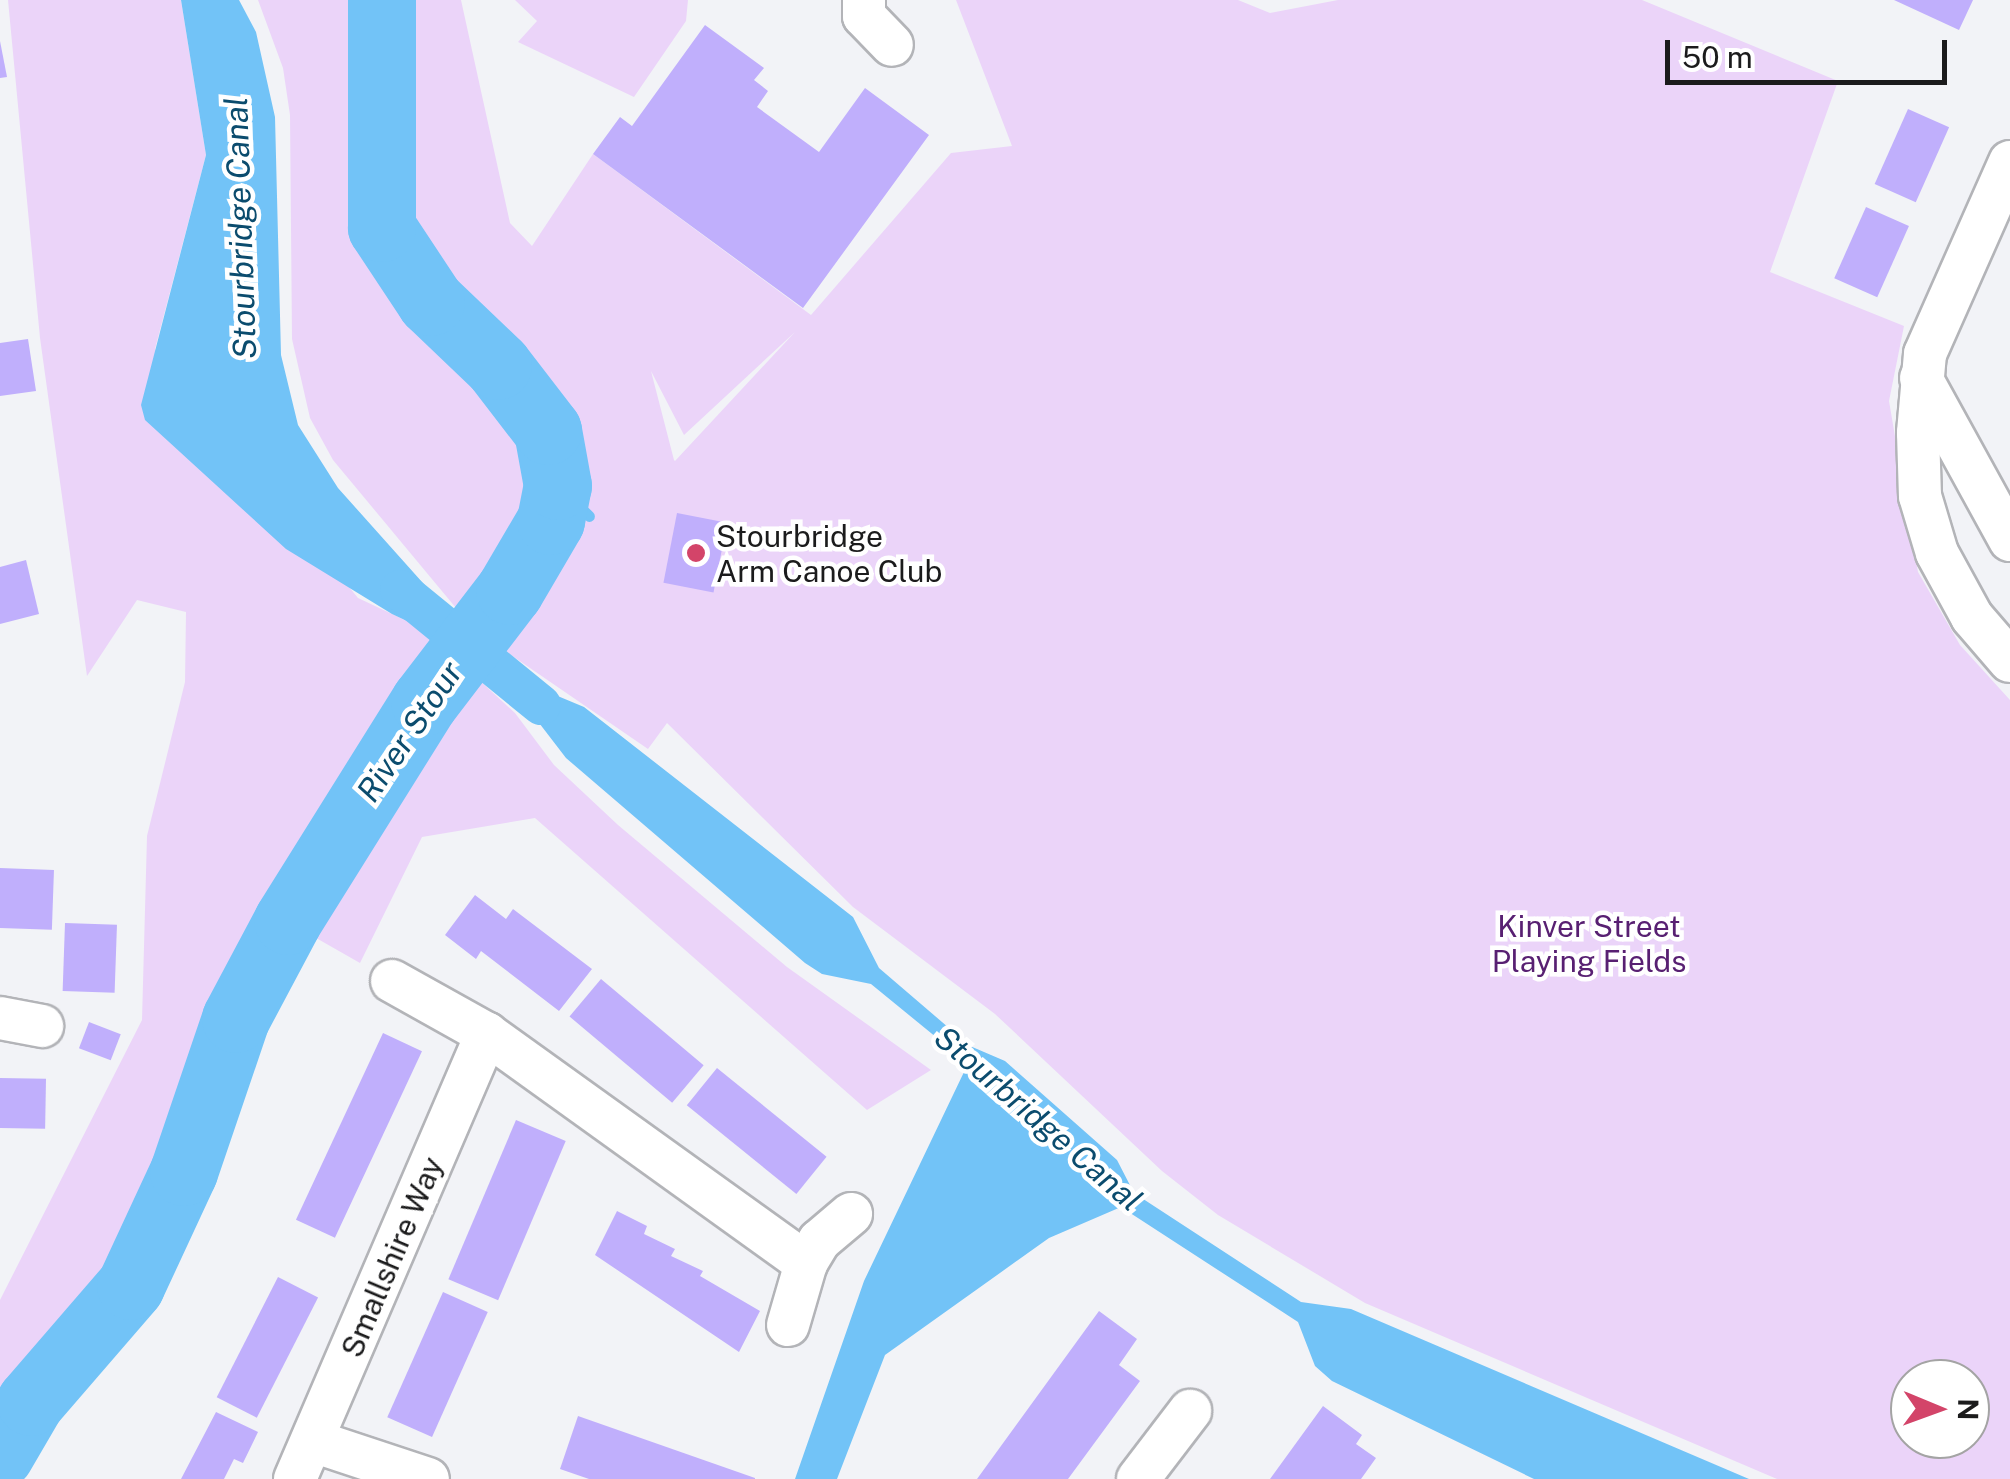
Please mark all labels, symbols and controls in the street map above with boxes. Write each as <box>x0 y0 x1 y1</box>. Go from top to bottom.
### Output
scale bar <box>1670 20 1952 82</box>
text: 50 m <box>1682 39 1753 75</box>
water label: Stourbridge Canal <box>217 96 265 360</box>
place label: Stourbridge Arm Canoe Club <box>716 518 943 588</box>
marker: Stourbridge Arm Canoe Club <box>685 542 707 564</box>
water label: River Stour <box>349 655 471 809</box>
park label: Kinver Street Playing Fields <box>1492 908 1686 978</box>
water label: Stourbridge Canal <box>926 1018 1150 1220</box>
street label: Smallshire Way <box>333 1151 451 1363</box>
north arrow <box>1890 1359 1990 1459</box>
text: N <box>1952 1398 1985 1421</box>

